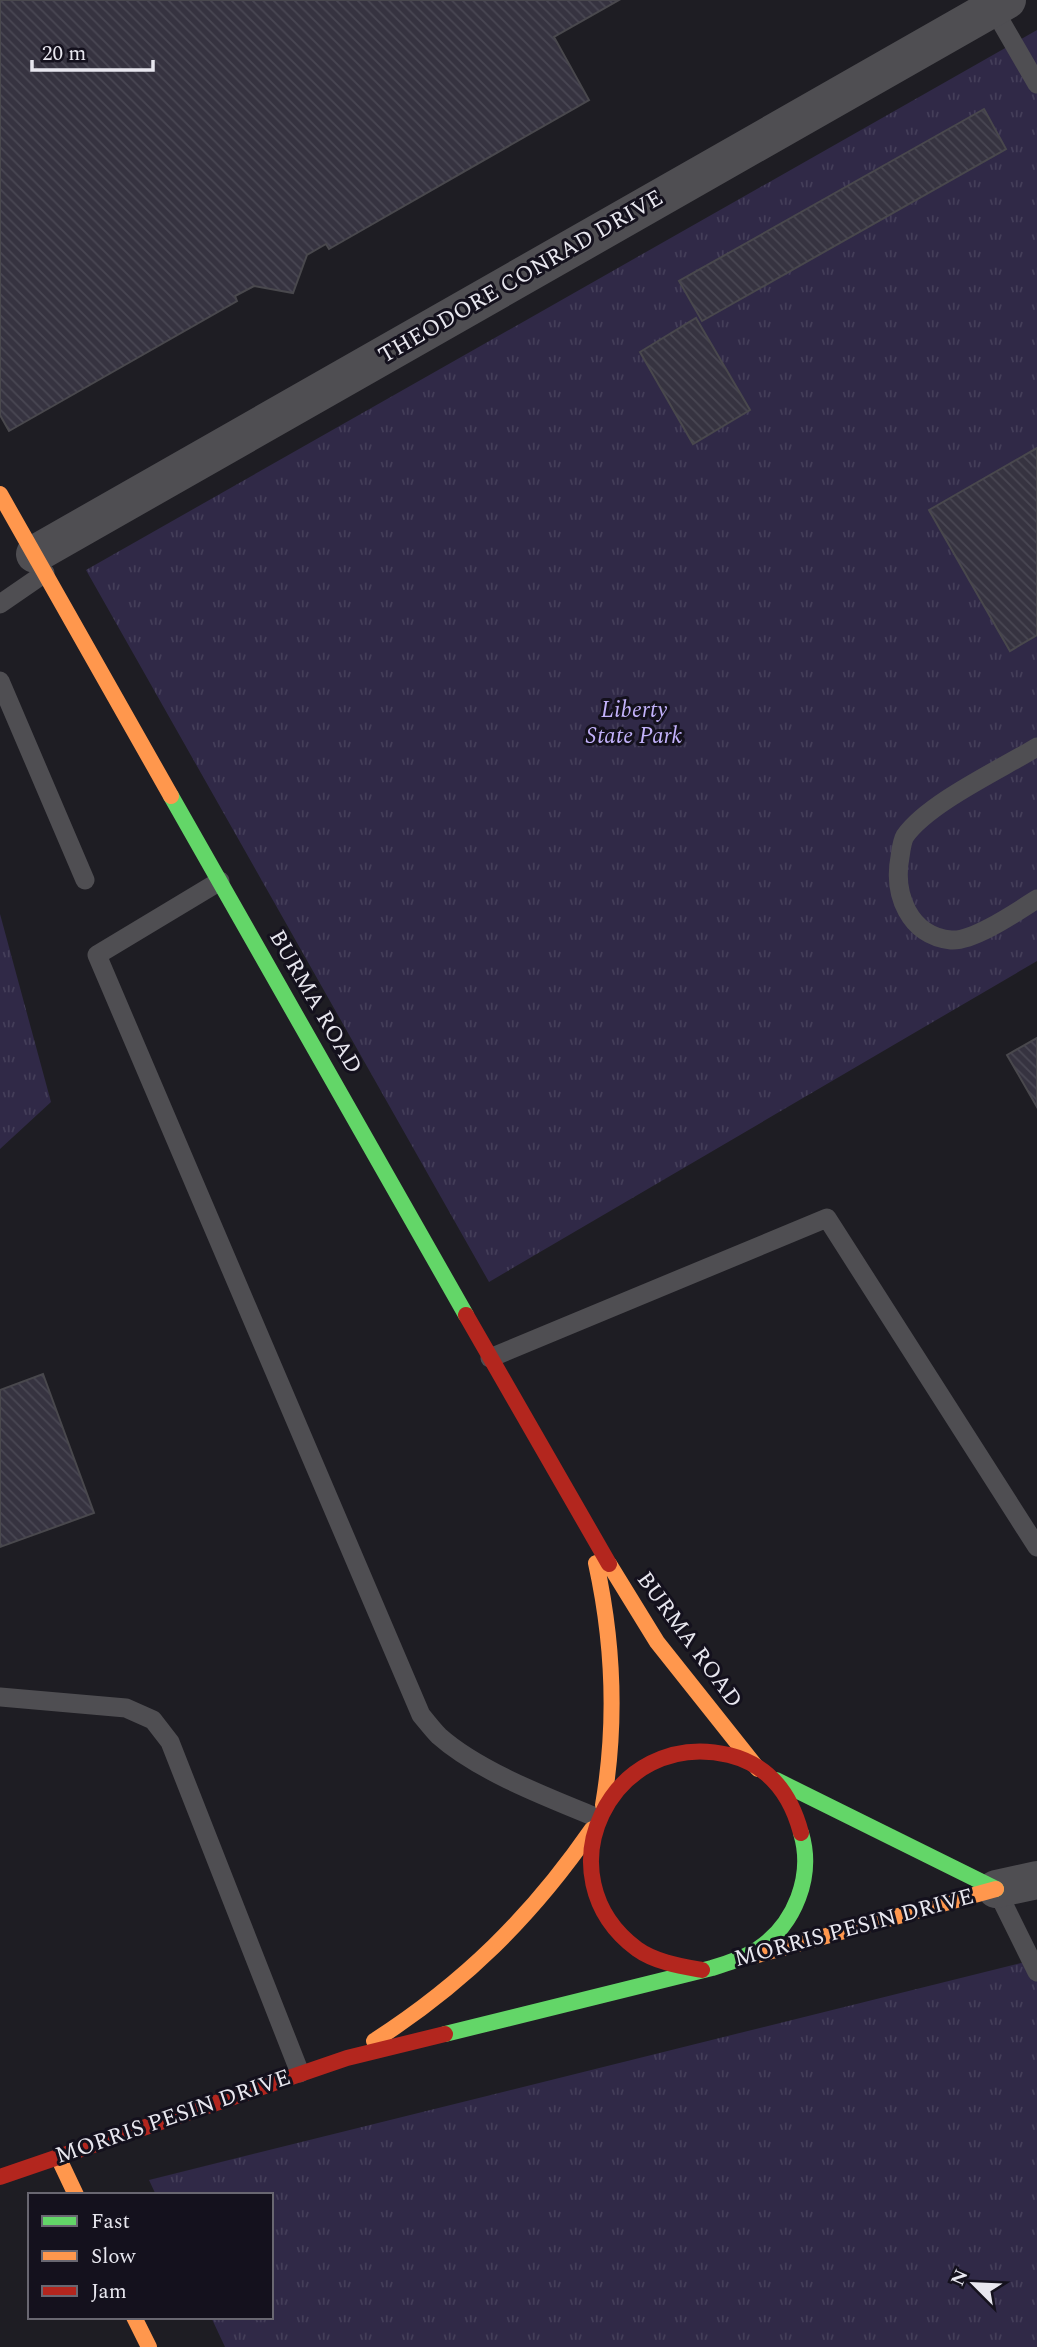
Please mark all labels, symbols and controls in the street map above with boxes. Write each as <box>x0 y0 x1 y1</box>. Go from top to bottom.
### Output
scale bar <box>32 28 152 72</box>
text: 20 m <box>42 38 86 70</box>
street label: THEODORE CONRAD DRIVE <box>372 181 670 373</box>
park label: Liberty State Park <box>586 693 683 754</box>
street label: BURMA ROAD <box>259 923 371 1081</box>
street label: BURMA ROAD <box>627 1564 751 1716</box>
street label: MORRIS PESIN DRIVE <box>730 1879 978 1977</box>
street label: MORRIS PESIN DRIVE <box>51 2060 295 2174</box>
legend <box>28 2193 273 2319</box>
text: Fast <box>91 2206 130 2238</box>
text: Slow <box>91 2241 137 2273</box>
north arrow <box>939 2249 1009 2319</box>
text: N <box>943 2265 976 2291</box>
text: Jam <box>91 2276 127 2308</box>

